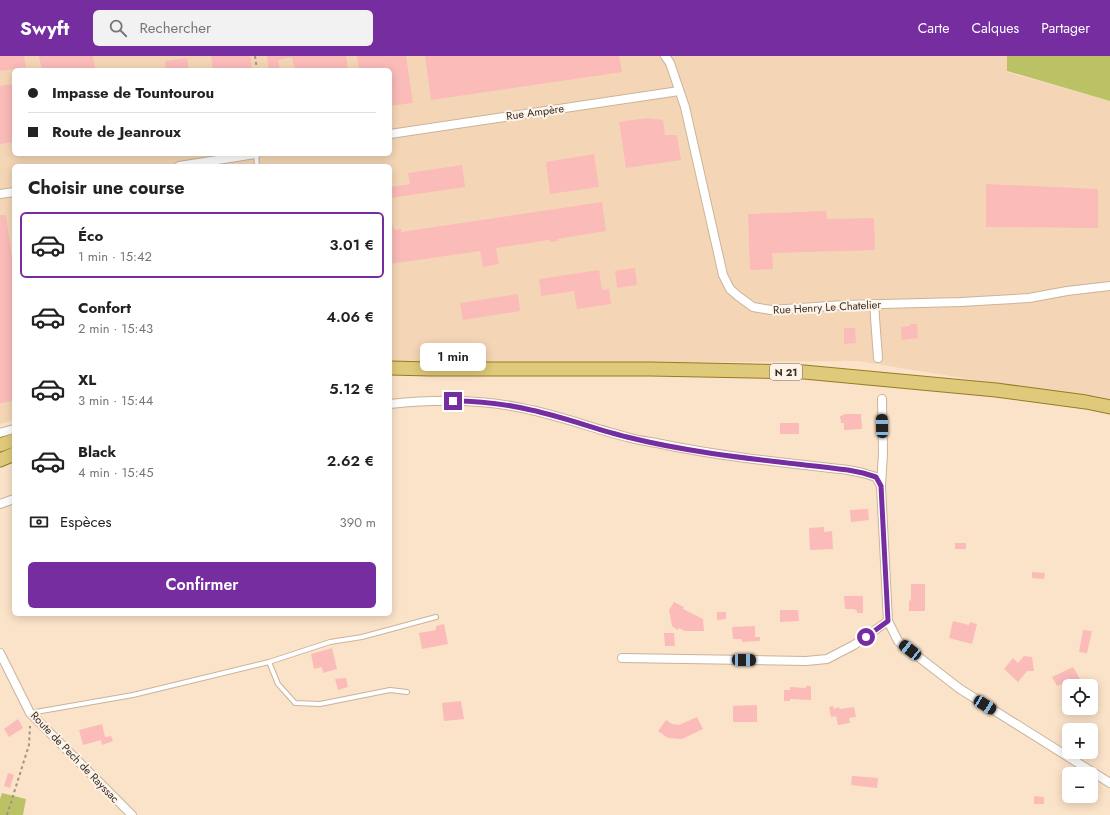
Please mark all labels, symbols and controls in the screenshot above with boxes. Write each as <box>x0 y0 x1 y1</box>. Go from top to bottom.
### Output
search box <box>93 10 373 46</box>
text: Swyft <box>20 15 69 42</box>
icon: search <box>107 17 129 39</box>
text: Rechercher <box>139 17 211 39</box>
text: Carte <box>918 18 949 38</box>
text: Calques <box>971 18 1019 38</box>
text: Partager <box>1041 18 1090 38</box>
text: Impasse de Tountourou <box>52 82 214 104</box>
street label: Rue Ampère <box>505 100 565 124</box>
text: Route de Jeanroux <box>52 121 181 143</box>
text: Choisir une course <box>28 175 185 201</box>
text: Éco <box>78 225 103 247</box>
icon: car <box>30 227 66 263</box>
text: 3.01 € <box>330 234 374 256</box>
text: 1 min · 15:42 <box>78 247 152 266</box>
street label: Rue Henry Le Chatelier <box>773 296 882 318</box>
text: Confort <box>78 297 131 319</box>
icon: car <box>30 299 66 335</box>
text: 4.06 € <box>326 306 374 328</box>
text: 2 min · 15:43 <box>78 319 153 338</box>
callout: 1 min <box>420 343 486 371</box>
text: 1 min <box>437 347 469 366</box>
road number: N 21 <box>770 364 802 380</box>
text: XL <box>78 369 96 391</box>
icon: car <box>30 371 66 407</box>
text: 5.12 € <box>329 378 374 400</box>
text: 3 min · 15:44 <box>78 391 153 410</box>
route end <box>444 392 462 410</box>
car <box>876 414 888 438</box>
text: Black <box>78 441 116 463</box>
icon: car <box>30 443 66 479</box>
text: 2.62 € <box>327 450 374 472</box>
text: 4 min · 15:45 <box>78 463 154 482</box>
icon: cash <box>28 511 50 533</box>
text: Espèces <box>60 511 112 533</box>
text: 390 m <box>340 513 376 532</box>
button: Confirmer <box>28 562 376 608</box>
route start <box>857 628 875 646</box>
car <box>897 638 923 662</box>
car <box>732 654 756 666</box>
map controls <box>1062 679 1098 803</box>
button: locate <box>1062 679 1098 715</box>
car <box>972 694 998 716</box>
street label: Route de Pech de Rayssac <box>27 708 123 806</box>
button: + <box>1062 723 1098 759</box>
button: − <box>1062 767 1098 803</box>

